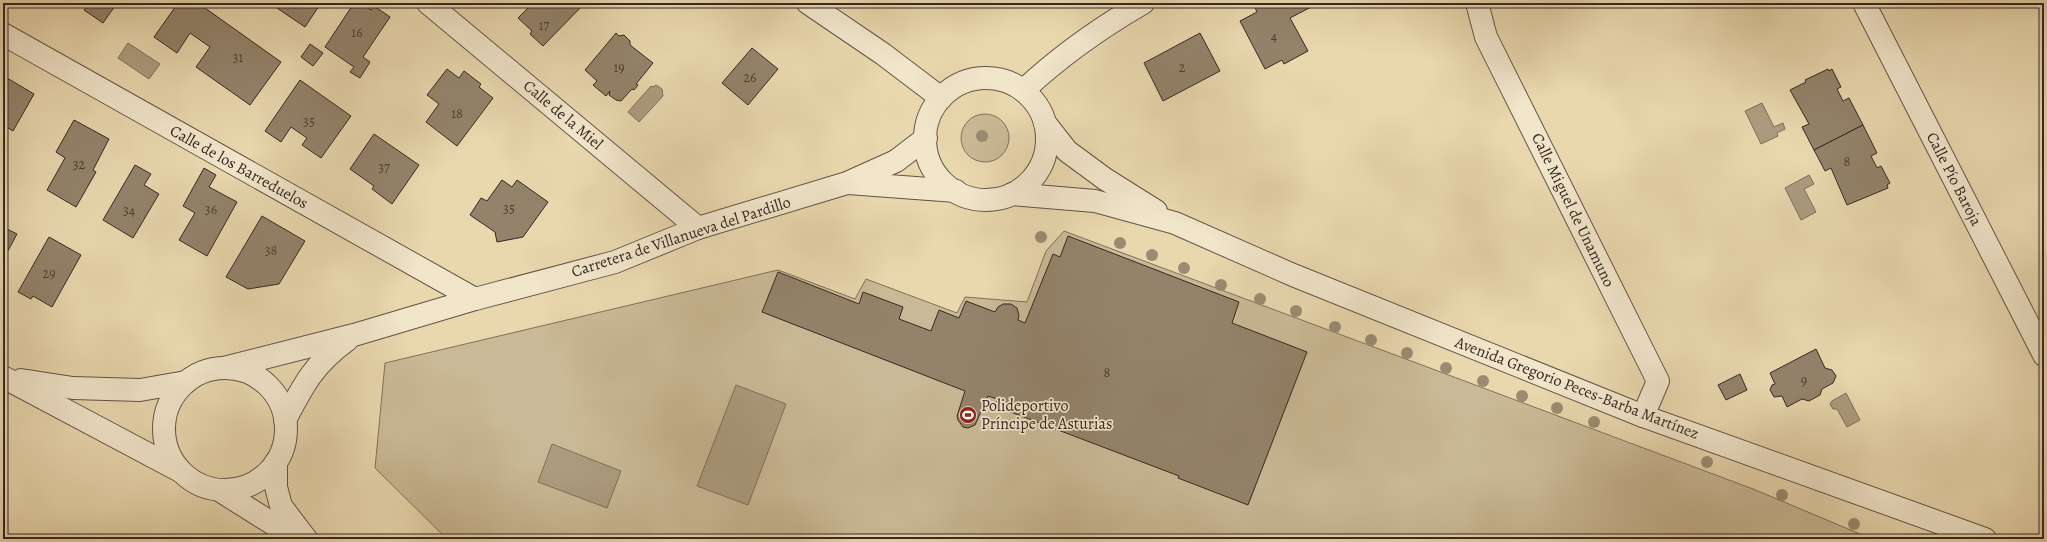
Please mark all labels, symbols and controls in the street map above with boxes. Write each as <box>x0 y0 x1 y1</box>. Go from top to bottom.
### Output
house number: 17 <box>539 16 549 35</box>
house number: 16 <box>351 23 363 42</box>
house number: 4 <box>1271 27 1277 46</box>
house number: 31 <box>233 48 244 67</box>
house number: 19 <box>613 58 625 77</box>
house number: 2 <box>1179 58 1186 77</box>
house number: 26 <box>743 68 757 87</box>
street label: Calle de la Miel <box>518 75 608 155</box>
house number: 18 <box>451 104 463 123</box>
house number: 35 <box>303 112 315 131</box>
street label: Calle de los Barreduelos <box>166 120 312 214</box>
street label: Calle Pío Baroja <box>1921 128 1987 230</box>
street label: Calle Miguel de Unamuno <box>1526 129 1620 291</box>
house number: 8 <box>1844 152 1851 171</box>
house number: 32 <box>73 155 86 174</box>
house number: 37 <box>378 158 390 177</box>
street label: Carretera de Villanueva del Pardillo <box>569 191 793 283</box>
house number: 35 <box>503 199 515 218</box>
house number: 36 <box>205 200 217 219</box>
house number: 34 <box>123 201 135 220</box>
house number: 38 <box>265 241 278 260</box>
house number: 29 <box>42 264 56 283</box>
street label: Avenida Gregorio Peces-Barba Martínez <box>1451 331 1702 445</box>
house number: 8 <box>1104 363 1111 382</box>
house number: 9 <box>1801 371 1807 390</box>
place label: Polideportivo Príncipe de Asturias <box>981 395 1112 435</box>
sports icon: Polideportivo Príncipe de Asturias <box>958 405 978 425</box>

